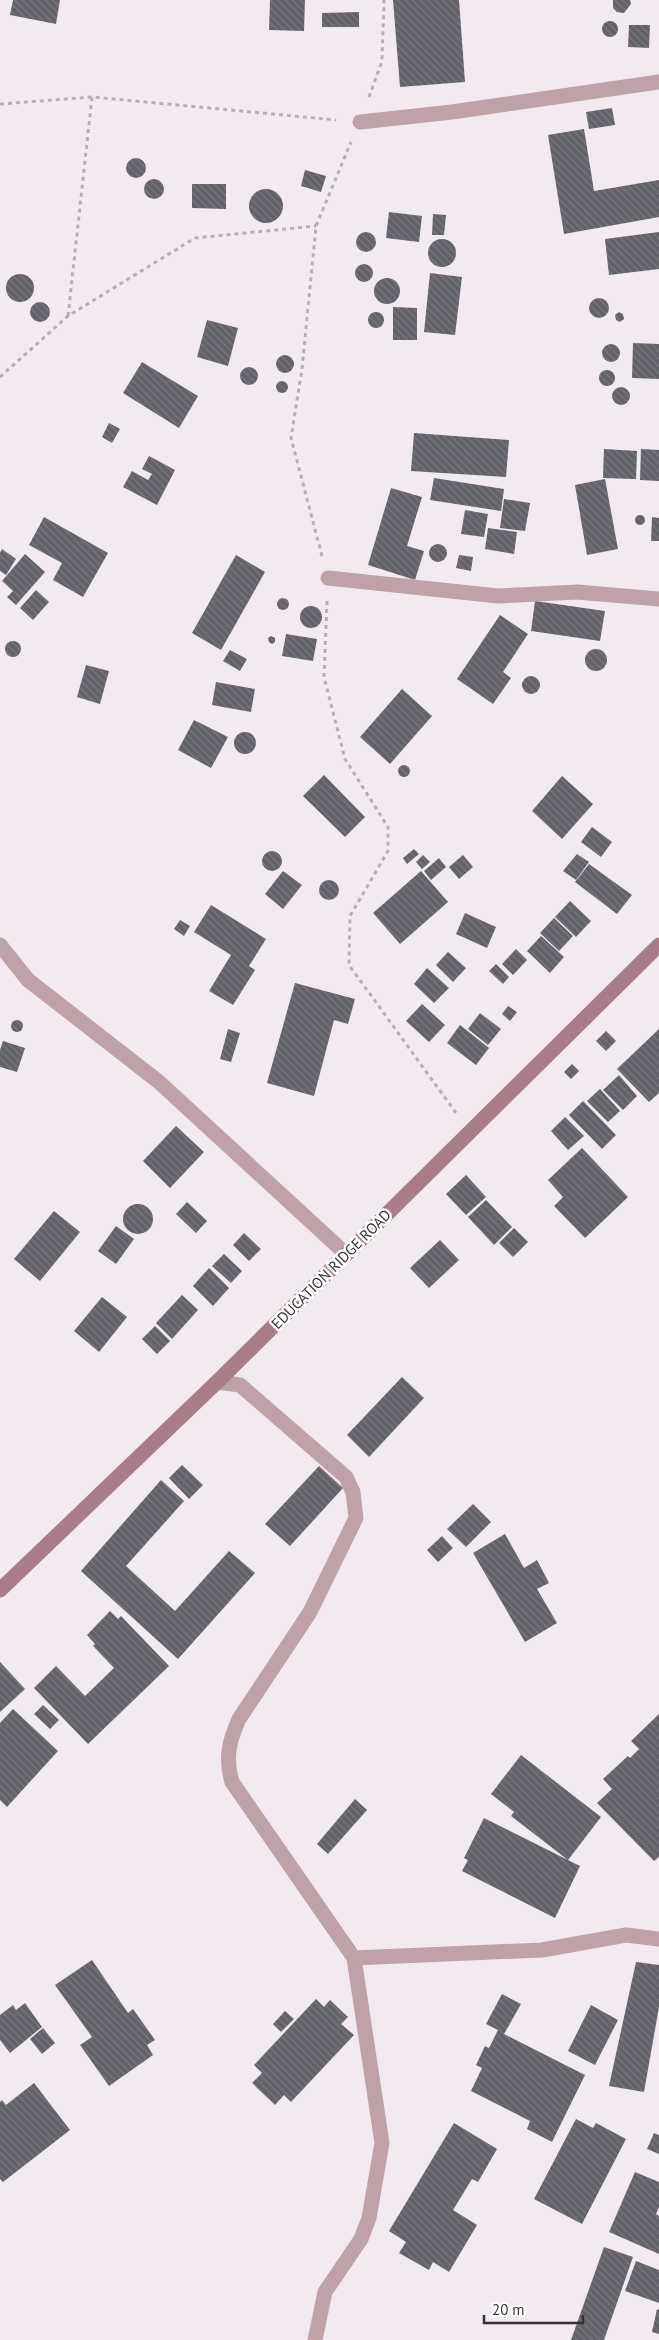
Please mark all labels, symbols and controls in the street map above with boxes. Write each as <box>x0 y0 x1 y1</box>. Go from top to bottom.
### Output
street label: EDUCATION RIDGE ROAD <box>267 1205 395 1333</box>
scale bar <box>484 2292 583 2324</box>
text: 20 m <box>492 2300 525 2319</box>

